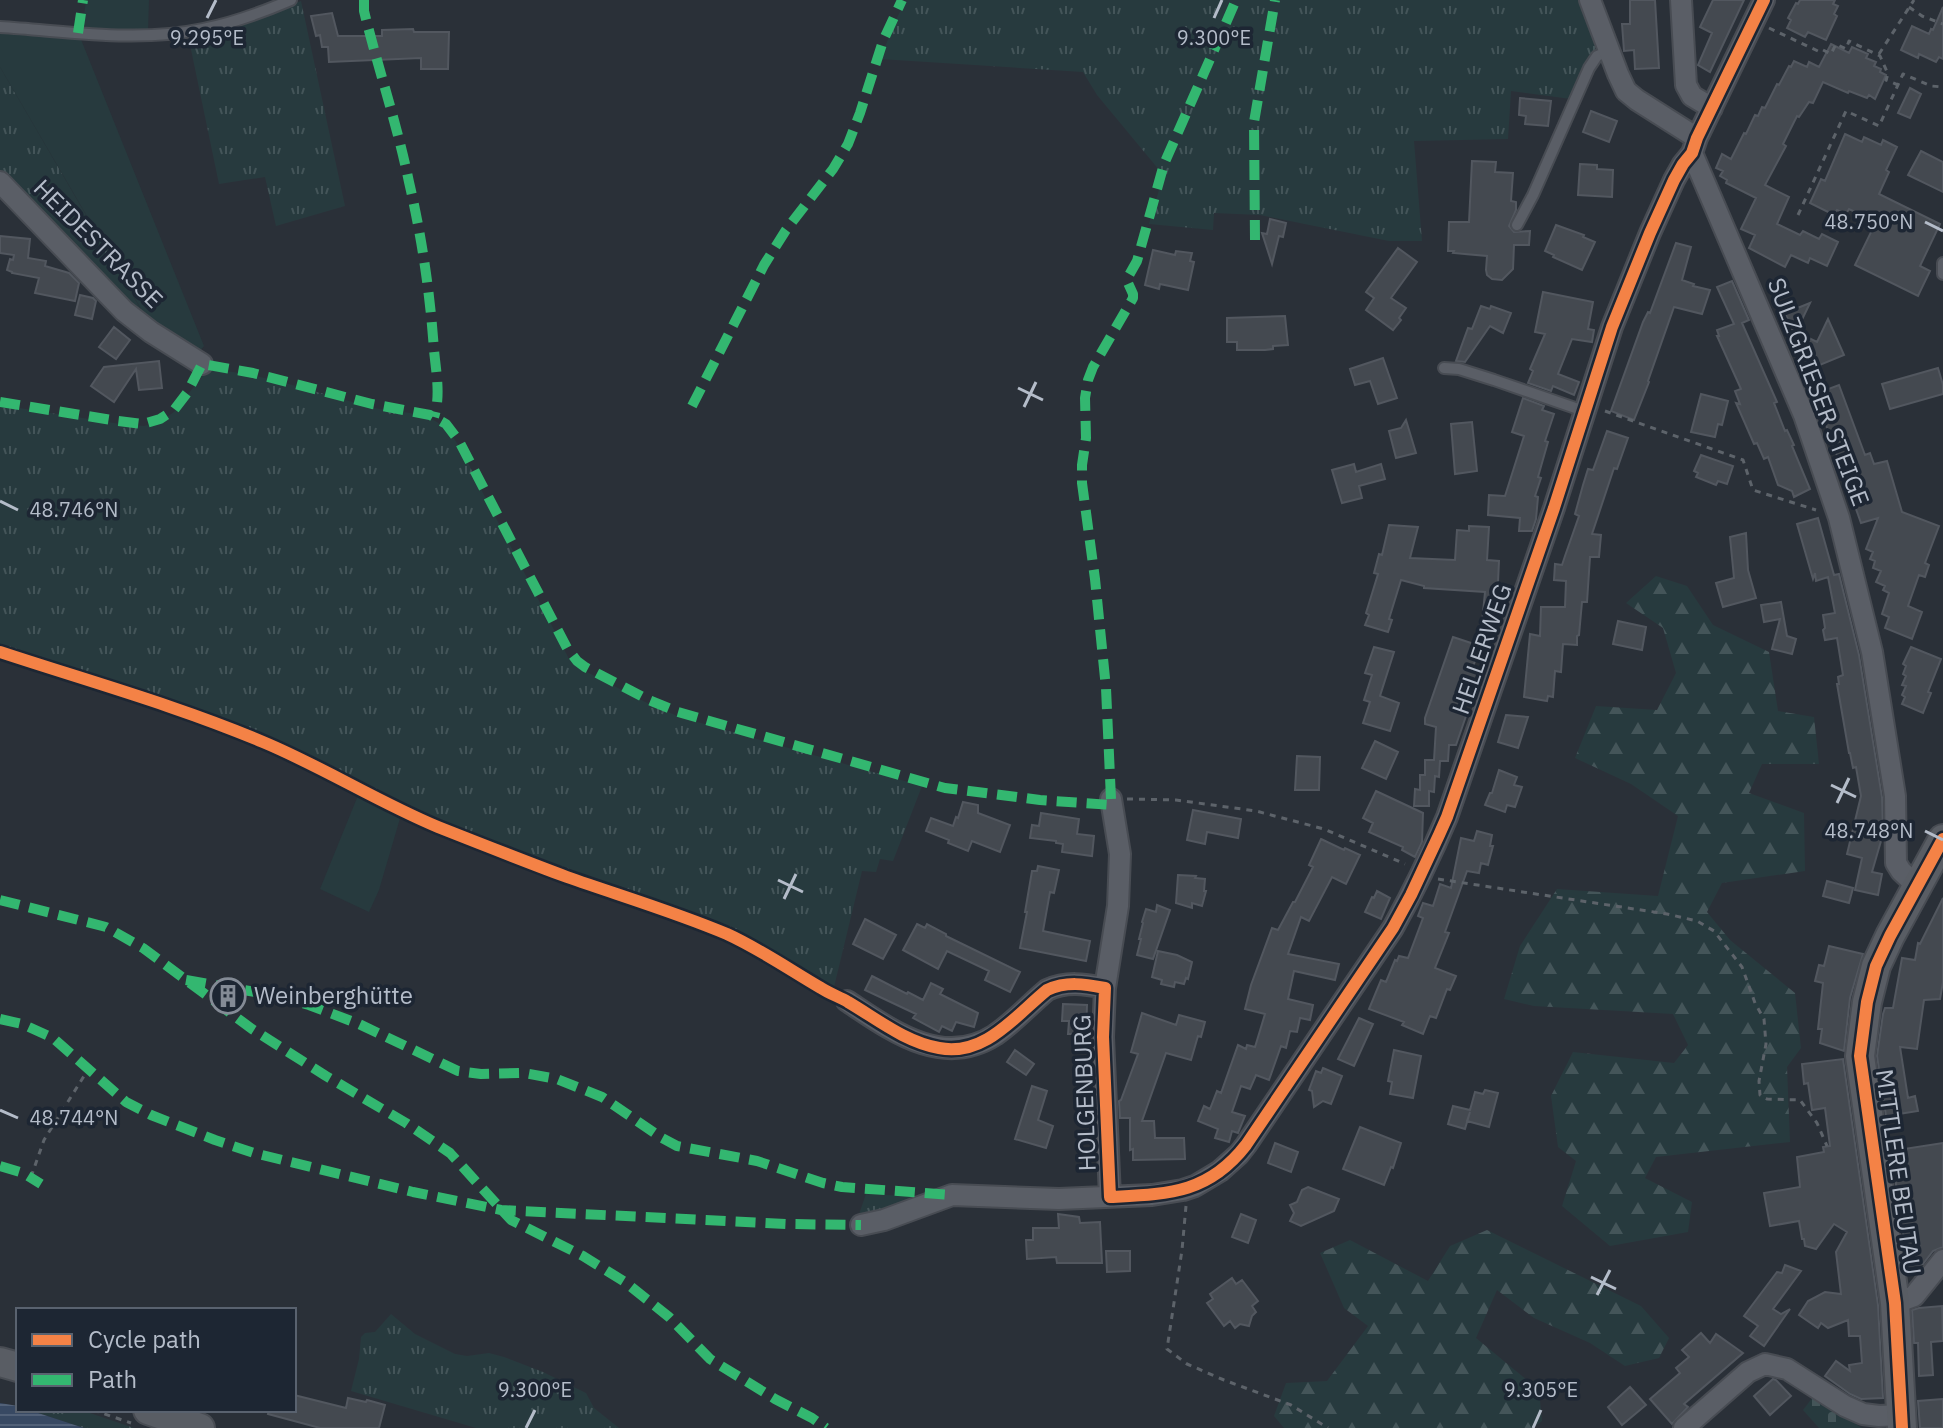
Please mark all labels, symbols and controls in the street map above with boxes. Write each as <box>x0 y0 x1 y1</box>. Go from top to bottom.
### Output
text: 9.295°E <box>170 24 244 51</box>
text: 9.300°E <box>1177 24 1251 51</box>
street label: HEIDESTRASSE <box>27 172 170 315</box>
text: 48.750°N <box>1825 208 1913 235</box>
street label: SULZGRIESER STEIGE <box>1761 273 1877 510</box>
text: 48.746°N <box>30 496 118 523</box>
street label: HELLERWEG <box>1444 579 1518 718</box>
text: 48.748°N <box>1825 817 1913 844</box>
building icon: Weinberghütte <box>209 977 247 1015</box>
place label: Weinberghütte <box>254 979 413 1011</box>
street label: HOLGENBURG <box>1065 1014 1103 1172</box>
street label: MITTLERE BEUTAU <box>1869 1067 1929 1277</box>
text: 48.744°N <box>30 1104 118 1131</box>
legend <box>16 1308 296 1412</box>
text: Cycle path <box>88 1323 201 1355</box>
text: Path <box>88 1363 137 1395</box>
text: 9.300°E <box>498 1376 572 1403</box>
text: 9.305°E <box>1504 1376 1578 1403</box>

